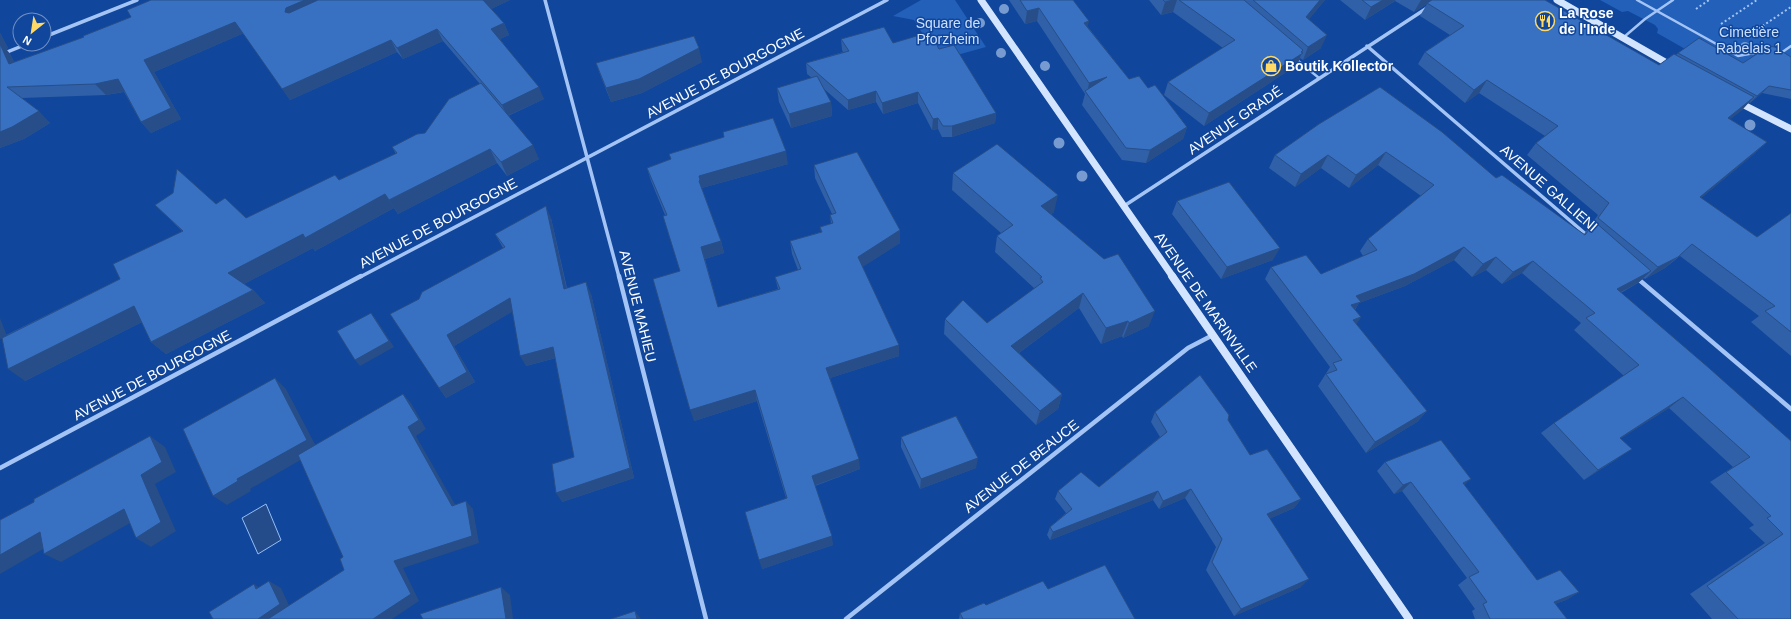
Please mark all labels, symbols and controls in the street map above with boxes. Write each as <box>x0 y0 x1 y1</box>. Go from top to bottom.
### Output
place label: La Rose de l'Inde <box>1559 5 1615 37</box>
restaurant icon: La Rose de l'Inde <box>1534 10 1556 32</box>
north arrow <box>12 12 52 52</box>
park label: Square de Pforzheim <box>916 15 981 47</box>
park label: Cimetière Rabelais 1 <box>1716 24 1782 56</box>
street label: AVENUE DE BOURGOGNE <box>643 25 807 121</box>
text: N <box>21 33 33 48</box>
shop icon: Boutik Kollector <box>1260 55 1282 77</box>
place label: Boutik Kollector <box>1285 58 1394 74</box>
street label: AVENUE GRADÉ <box>1185 83 1285 157</box>
street label: AVENUE GALLIENI <box>1497 141 1601 235</box>
street label: AVENUE DE BOURGOGNE <box>356 175 520 271</box>
street label: AVENUE DE MARINVILLE <box>1152 229 1260 375</box>
street label: AVENUE MAHIEU <box>616 248 660 364</box>
street label: AVENUE DE BOURGOGNE <box>70 327 234 423</box>
street label: AVENUE DE BEAUCE <box>960 416 1082 516</box>

